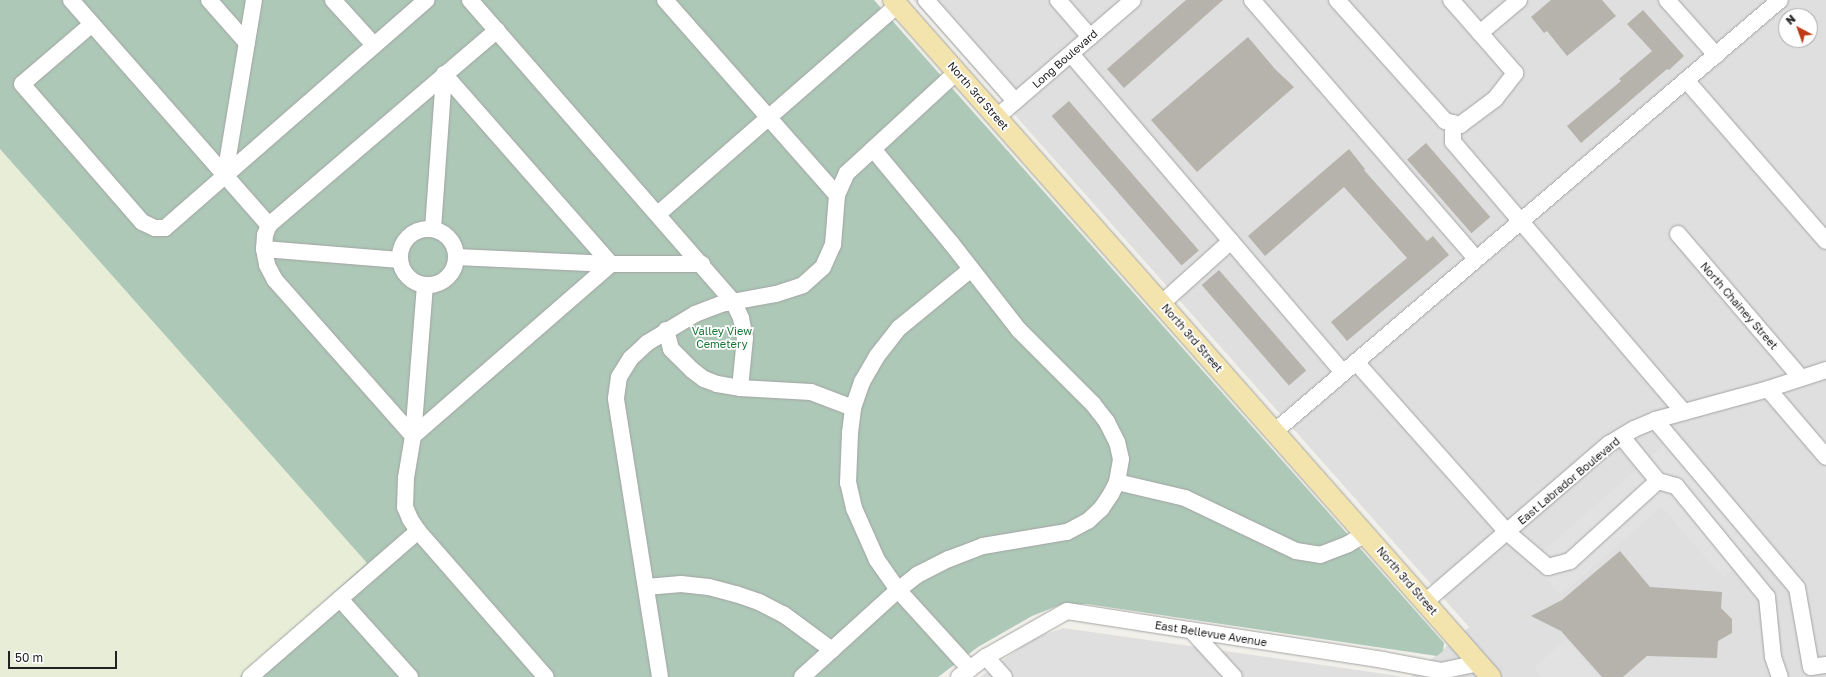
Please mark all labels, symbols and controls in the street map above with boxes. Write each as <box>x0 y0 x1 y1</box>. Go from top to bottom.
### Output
north arrow <box>1778 8 1818 48</box>
text: N <box>1783 12 1798 27</box>
street label: Long Boulevard <box>1030 27 1100 91</box>
street label: North 3rd Street <box>945 59 1011 133</box>
street label: North Chainey Street <box>1698 260 1780 352</box>
street label: North 3rd Street <box>1159 301 1225 375</box>
park label: Valley View Cemetery <box>692 325 752 351</box>
street label: East Labrador Boulevard <box>1515 434 1623 528</box>
street label: North 3rd Street <box>1374 544 1440 618</box>
street label: East Bellevue Avenue <box>1154 619 1268 649</box>
scale bar <box>10 643 119 669</box>
text: 50 m <box>15 650 43 665</box>

